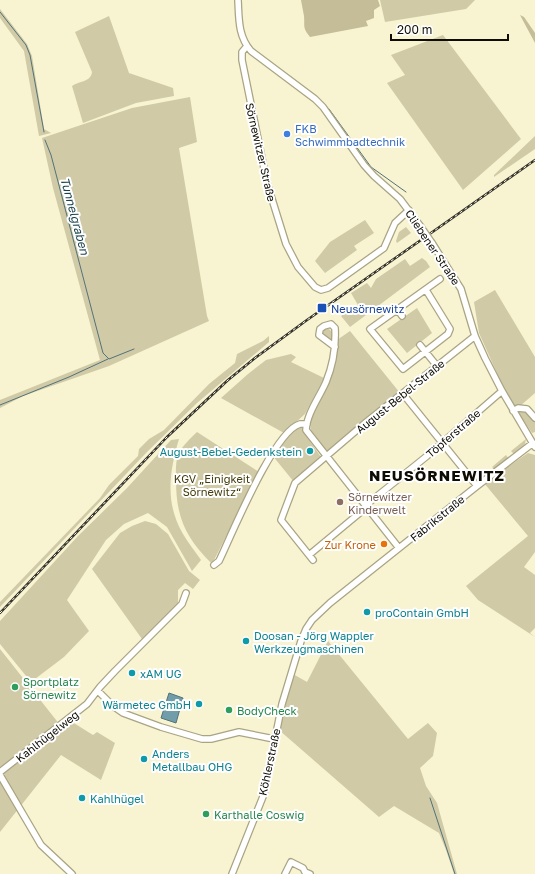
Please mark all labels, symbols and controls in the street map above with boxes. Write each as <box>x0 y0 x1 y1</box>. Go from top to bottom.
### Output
scale bar <box>391 16 508 42</box>
text: 200 m <box>397 22 432 37</box>
street label: Sörnewitzer Straße <box>243 101 279 203</box>
place label: FKB Schwimmbadtechnik <box>295 122 405 148</box>
marker: FKB Schwimmbadtechnik <box>282 129 292 139</box>
water label: Tunnelgraben <box>57 176 93 257</box>
street label: Cliebener Straße <box>403 207 463 287</box>
marker: Neusörnewitz <box>316 302 328 314</box>
place label: Neusörnewitz <box>331 302 405 315</box>
street label: August-Bebel-Straße <box>353 356 447 436</box>
street label: Töpferstraße <box>423 406 483 460</box>
place label: August-Bebel-Gedenkstein <box>160 445 302 458</box>
marker: August-Bebel-Gedenkstein <box>305 446 315 456</box>
district label: NEUSÖRNEWITZ <box>369 466 505 484</box>
park label: KGV „Einigkeit Sörnewitz“ <box>174 472 250 498</box>
place label: Sörnewitzer Kinderwelt <box>348 490 412 516</box>
street label: Fabrikstraße <box>407 492 467 544</box>
marker: Sörnewitzer Kinderwelt <box>335 497 345 507</box>
place label: Zur Krone <box>324 538 376 551</box>
marker: Zur Krone <box>379 539 389 549</box>
place label: proContain GmbH <box>375 606 469 619</box>
marker: proContain GmbH <box>362 607 372 617</box>
place label: Doosan - Jörg Wappler Werkzeugmaschinen <box>254 629 374 655</box>
marker: Doosan - Jörg Wappler Werkzeugmaschinen <box>241 636 251 646</box>
place label: xAM UG <box>140 667 182 680</box>
marker: xAM UG <box>127 668 137 678</box>
place label: Sportplatz Sörnewitz <box>23 675 79 701</box>
marker: Sportplatz Sörnewitz <box>10 682 20 692</box>
place label: Wärmetec GmbH <box>102 698 191 711</box>
marker: Wärmetec GmbH <box>194 699 204 709</box>
place label: BodyCheck <box>237 704 297 717</box>
marker: BodyCheck <box>224 705 234 715</box>
street label: Kahlhügelweg <box>13 708 81 764</box>
street label: Köhlerstraße <box>256 727 282 797</box>
place label: Anders Metallbau OHG <box>152 747 232 773</box>
marker: Anders Metallbau OHG <box>139 754 149 764</box>
place label: Kahlhügel <box>90 792 145 805</box>
marker: Kahlhügel <box>77 793 87 803</box>
place label: Karthalle Coswig <box>214 808 304 821</box>
marker: Karthalle Coswig <box>201 809 211 819</box>

